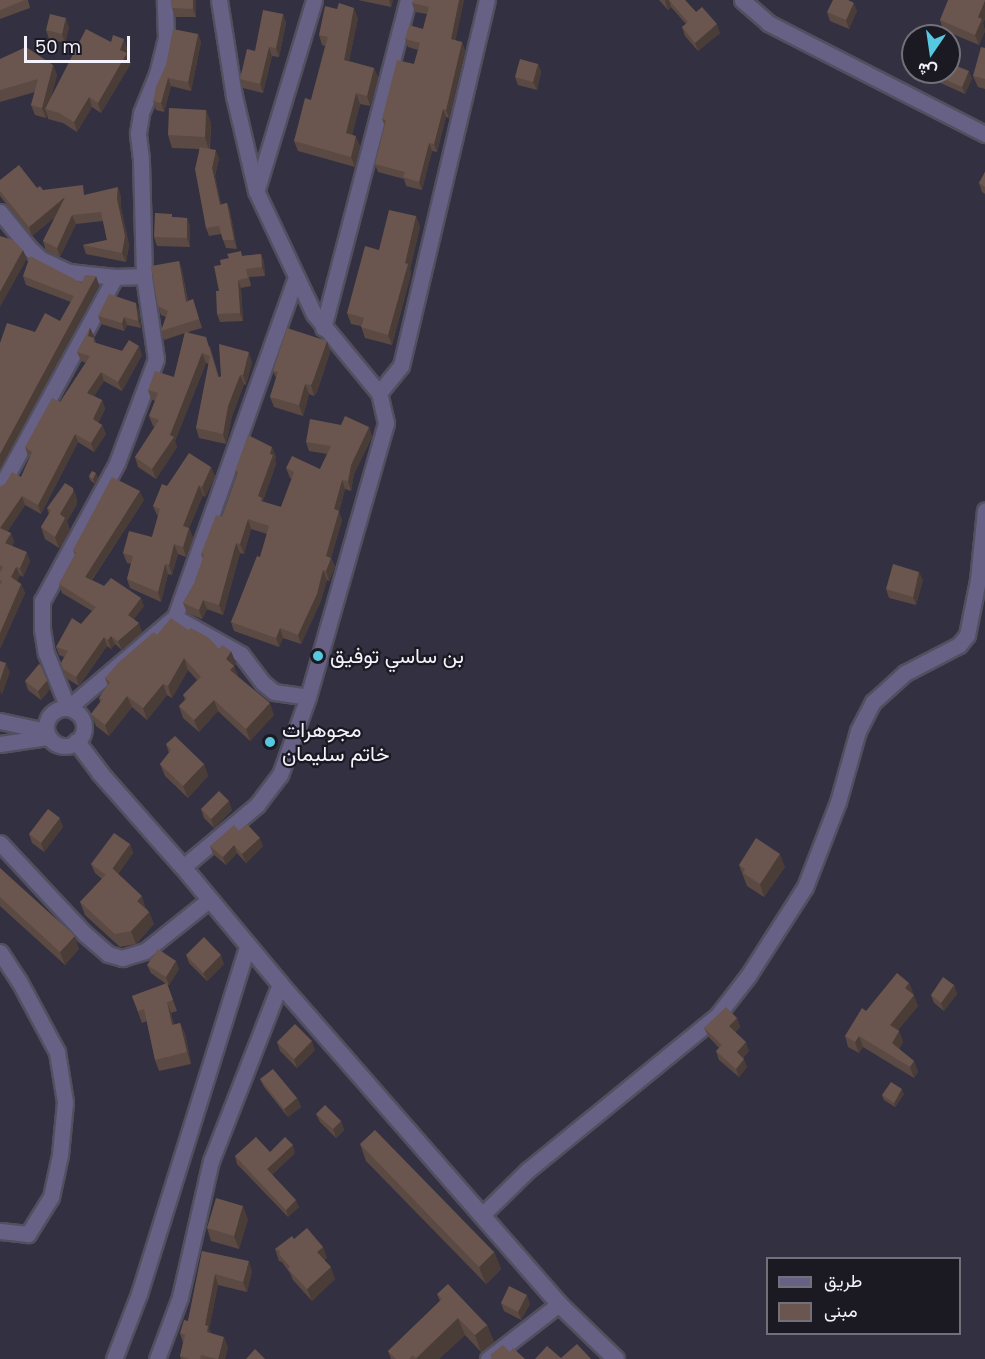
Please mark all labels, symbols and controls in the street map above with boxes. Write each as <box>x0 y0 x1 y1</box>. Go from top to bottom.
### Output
scale bar <box>27 24 134 62</box>
north arrow <box>901 24 961 84</box>
text: 50 m <box>35 34 81 59</box>
text: ش <box>915 57 939 83</box>
place label: بن ساسي توفيق <box>330 643 464 669</box>
marker: بن ساسي توفيق <box>311 649 325 663</box>
place label: مجوهرات خاتم سليمان <box>282 717 390 767</box>
marker: مجوهرات خاتم سليمان <box>263 735 277 749</box>
legend <box>766 1257 961 1335</box>
text: طريق <box>824 1268 862 1293</box>
text: مبنى <box>824 1298 858 1323</box>

